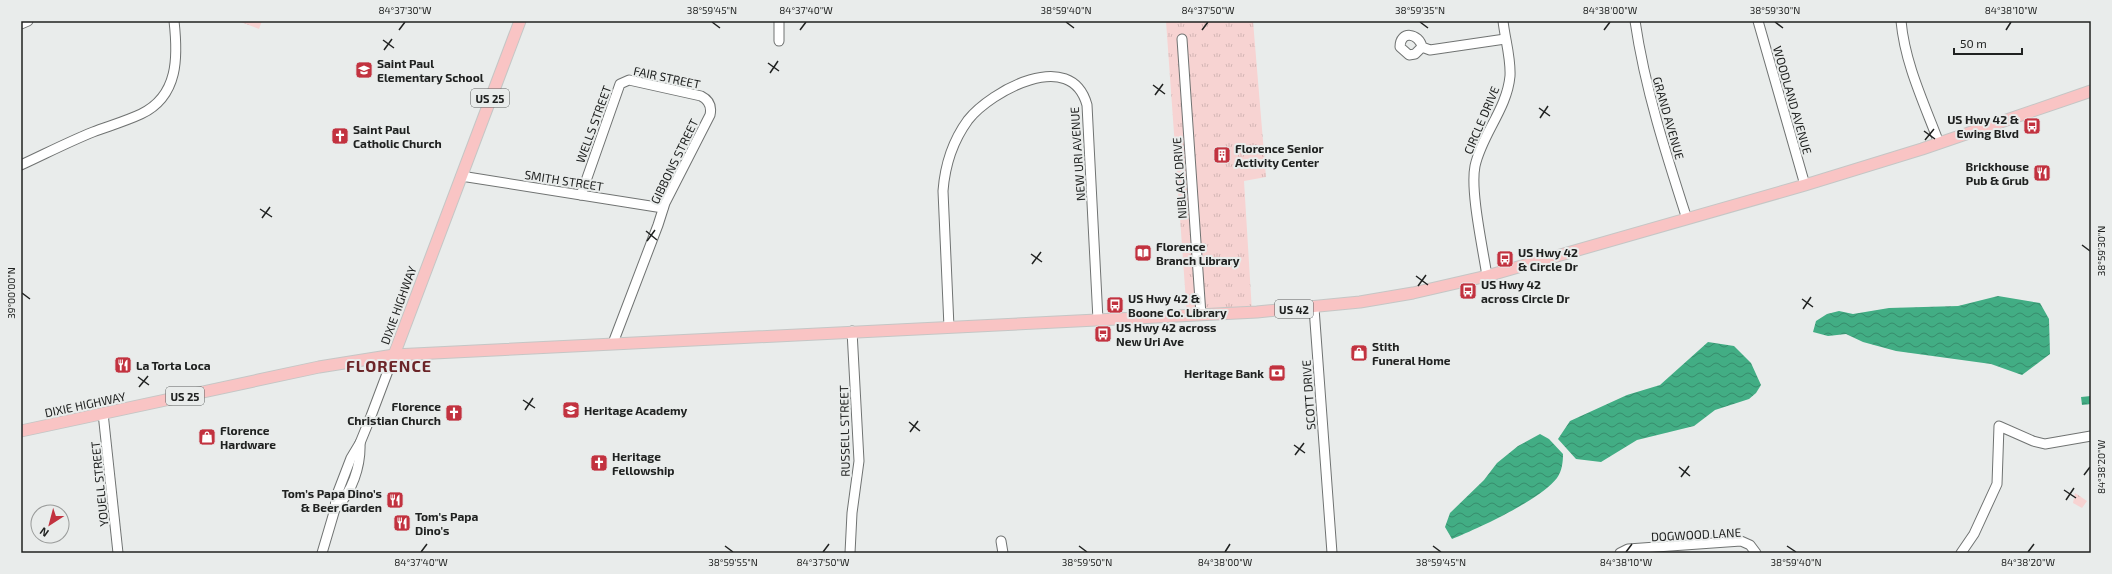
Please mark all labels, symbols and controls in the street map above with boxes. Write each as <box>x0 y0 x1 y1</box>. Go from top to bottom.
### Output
text: 84°37'30"W <box>378 4 432 16</box>
text: 38°59'45"N <box>687 4 737 16</box>
text: 84°37'40"W <box>779 4 833 16</box>
text: 38°59'40"N <box>1041 4 1092 16</box>
text: 84°37'50"W <box>1181 4 1235 16</box>
text: 38°59'35"N <box>1395 4 1445 16</box>
text: 84°38'00"W <box>1583 4 1638 16</box>
text: 38°59'30"N <box>1750 4 1800 16</box>
text: 84°38'10"W <box>1985 4 2038 16</box>
scale bar <box>1954 30 2022 56</box>
text: 50 m <box>1960 36 1987 50</box>
street label: WOODLAND AVENUE <box>1771 44 1815 156</box>
place label: Saint Paul Elementary School <box>377 56 484 85</box>
school or university icon: Saint Paul Elementary School <box>354 60 374 80</box>
street label: FAIR STREET <box>632 63 702 91</box>
street label: GRAND AVENUE <box>1650 75 1688 161</box>
street label: WELLS STREET <box>573 83 614 165</box>
street label: CIRCLE DRIVE <box>1460 84 1502 156</box>
road number: US 25 <box>471 89 509 107</box>
street label: NEW URI AVENUE <box>1067 106 1087 201</box>
place label: US Hwy 42 & Ewing Blvd <box>1947 112 2019 140</box>
street label: GIBBONS STREET <box>647 116 701 206</box>
bus stop icon: US Hwy 42 & Ewing Blvd <box>2022 116 2042 136</box>
place label: Saint Paul Catholic Church <box>353 122 442 150</box>
church icon: Saint Paul Catholic Church <box>330 126 350 146</box>
street label: NIBLACK DRIVE <box>1169 137 1189 219</box>
place label: Florence Senior Activity Center <box>1235 141 1324 170</box>
building icon: Florence Senior Activity Center <box>1212 145 1232 165</box>
place label: Brickhouse Pub & Grub <box>1966 159 2029 187</box>
restaurant icon: Brickhouse Pub & Grub <box>2032 163 2052 183</box>
street label: SMITH STREET <box>524 167 604 193</box>
text: 38°59'30"N <box>2095 226 2107 276</box>
place label: Florence Branch Library <box>1156 239 1240 268</box>
library icon: Florence Branch Library <box>1133 243 1153 263</box>
place label: US Hwy 42 & Circle Dr <box>1518 245 1578 273</box>
bus stop icon: US Hwy 42 & Circle Dr <box>1495 249 1515 269</box>
street label: DIXIE HIGHWAY <box>377 264 419 346</box>
text: 39°00'00"N <box>5 267 17 319</box>
place label: US Hwy 42 across Circle Dr <box>1481 277 1570 305</box>
bus stop icon: US Hwy 42 across Circle Dr <box>1458 281 1478 301</box>
place label: US Hwy 42 & Boone Co. Library <box>1128 291 1227 320</box>
bus stop icon: US Hwy 42 & Boone Co. Library <box>1105 295 1125 315</box>
road number: US 42 <box>1275 300 1313 318</box>
place label: US Hwy 42 across New Uri Ave <box>1116 320 1216 348</box>
bus stop icon: US Hwy 42 across New Uri Ave <box>1093 324 1113 344</box>
place label: Stith Funeral Home <box>1372 339 1451 367</box>
shop icon: Stith Funeral Home <box>1349 343 1369 363</box>
restaurant icon: La Torta Loca <box>113 355 133 375</box>
district label: FLORENCE <box>346 356 432 375</box>
place label: La Torta Loca <box>136 358 211 372</box>
street label: SCOTT DRIVE <box>1299 359 1317 431</box>
bank icon: Heritage Bank <box>1267 363 1287 383</box>
place label: Heritage Bank <box>1184 366 1264 380</box>
street label: RUSSELL STREET <box>836 385 852 477</box>
road number: US 25 <box>166 387 204 405</box>
street label: DIXIE HIGHWAY <box>43 389 127 419</box>
place label: Florence Christian Church <box>347 399 441 427</box>
school or university icon: Heritage Academy <box>561 400 581 420</box>
church icon: Florence Christian Church <box>444 403 464 423</box>
place label: Heritage Academy <box>584 403 688 418</box>
place label: Florence Hardware <box>220 423 276 451</box>
shop icon: Florence Hardware <box>197 427 217 447</box>
text: 84°38'20"W <box>2095 439 2107 494</box>
street label: YOUELL STREET <box>88 441 110 527</box>
place label: Heritage Fellowship <box>612 449 674 477</box>
church icon: Heritage Fellowship <box>589 453 609 473</box>
place label: Tom’s Papa Dino’s & Beer Garden <box>282 486 382 514</box>
restaurant icon: Tom’s Papa Dino’s & Beer Garden <box>385 490 405 510</box>
north arrow <box>30 504 70 544</box>
place label: Tom's Papa Dino's <box>415 509 478 537</box>
restaurant icon: Tom's Papa Dino's <box>392 513 412 533</box>
text: N <box>37 525 51 540</box>
street label: DOGWOOD LANE <box>1651 525 1742 543</box>
text: 84°37'40"W <box>394 556 448 568</box>
text: 38°59'55"N <box>708 556 758 568</box>
text: 84°37'50"W <box>796 556 850 568</box>
text: 38°59'50"N <box>1062 556 1112 568</box>
text: 84°38'00"W <box>1198 556 1253 568</box>
text: 38°59'45"N <box>1416 556 1466 568</box>
text: 84°38'10"W <box>1600 556 1653 568</box>
text: 38°59'40"N <box>1771 556 1822 568</box>
text: 84°38'20"W <box>2001 556 2056 568</box>

